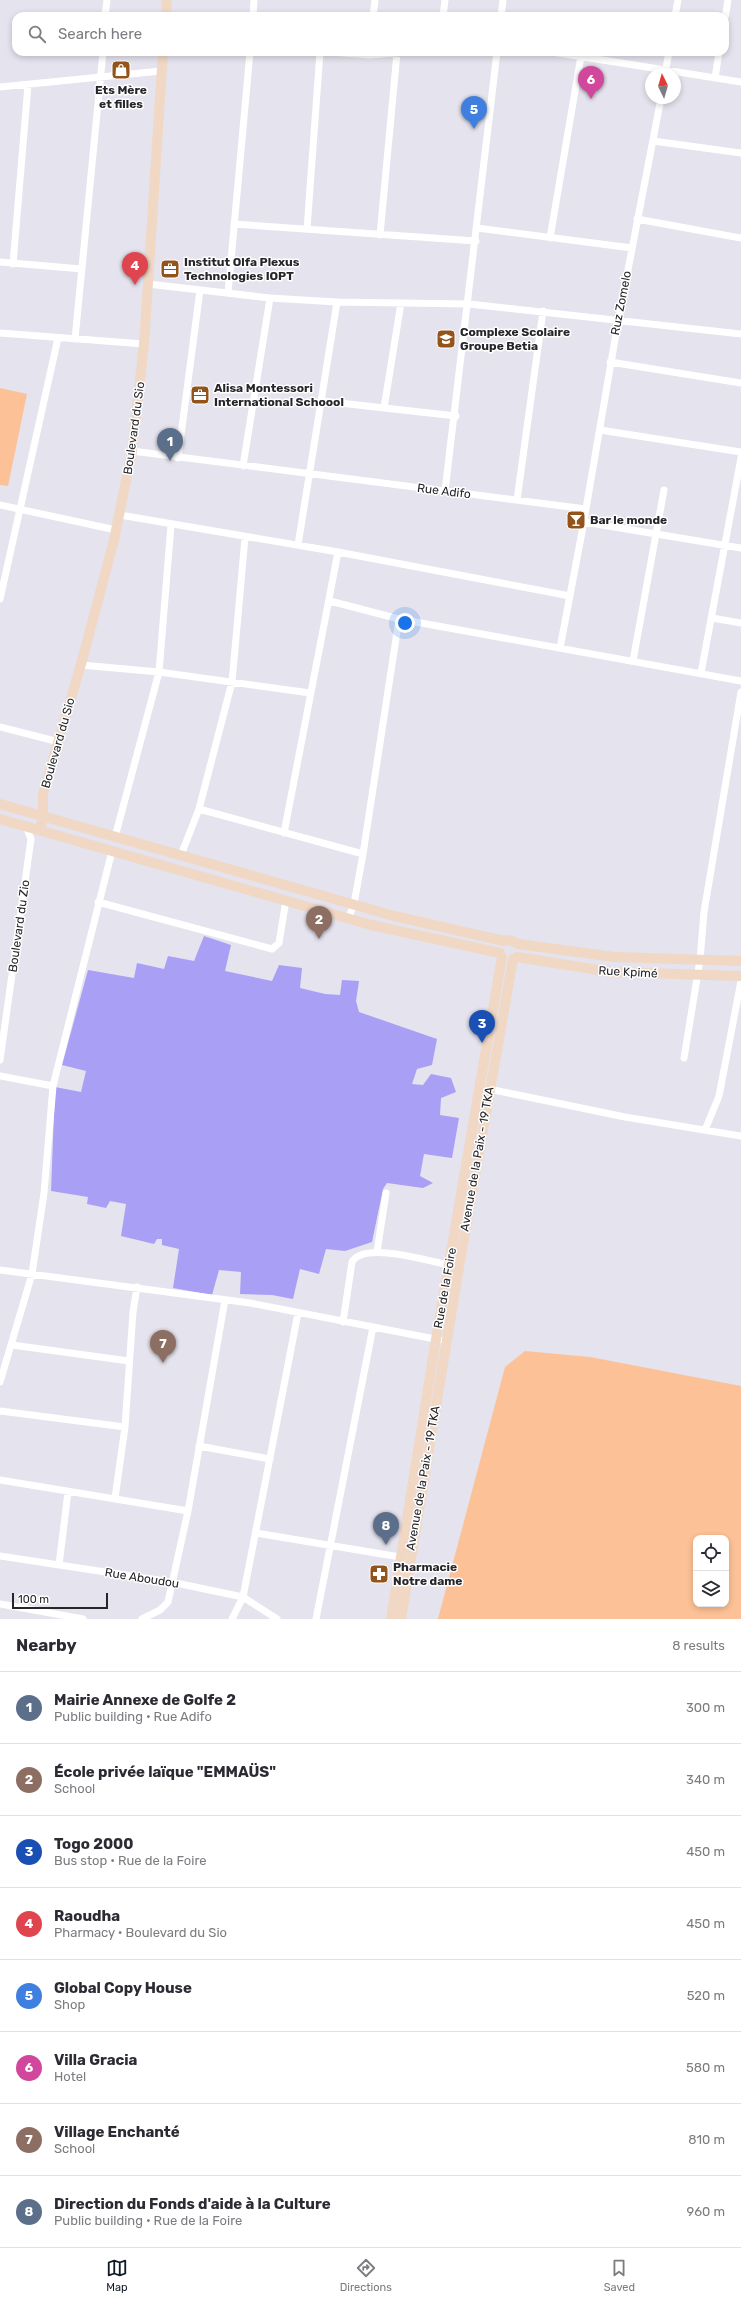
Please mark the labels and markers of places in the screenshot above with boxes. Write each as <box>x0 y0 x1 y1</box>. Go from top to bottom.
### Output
shop icon: Ets Mère et filles <box>110 59 132 81</box>
pin: 6 <box>578 66 604 99</box>
place label: Ets Mère et filles <box>95 83 147 111</box>
pin: 5 <box>461 96 487 129</box>
pin: 4 <box>122 252 148 285</box>
place label: Institut Olfa Plexus Technologies IOPT <box>184 255 300 283</box>
office icon: Institut Olfa Plexus Technologies IOPT <box>159 258 181 280</box>
place label: Complexe Scolaire Groupe Betia <box>460 325 570 353</box>
school or university icon: Complexe Scolaire Groupe Betia <box>435 328 457 350</box>
place label: Alisa Montessori International Schoool <box>214 381 344 409</box>
office icon: Alisa Montessori International Schoool <box>189 384 211 406</box>
pin: 1 <box>157 428 183 461</box>
bar icon: Bar le monde <box>565 509 587 531</box>
place label: Bar le monde <box>590 513 667 527</box>
pin: 2 <box>306 906 332 939</box>
pin: 3 <box>469 1010 495 1043</box>
pin: 7 <box>150 1330 176 1363</box>
pin: 8 <box>373 1512 399 1545</box>
place label: Pharmacie Notre dame <box>393 1560 462 1588</box>
pharmacy icon: Pharmacie Notre dame <box>368 1563 390 1585</box>

